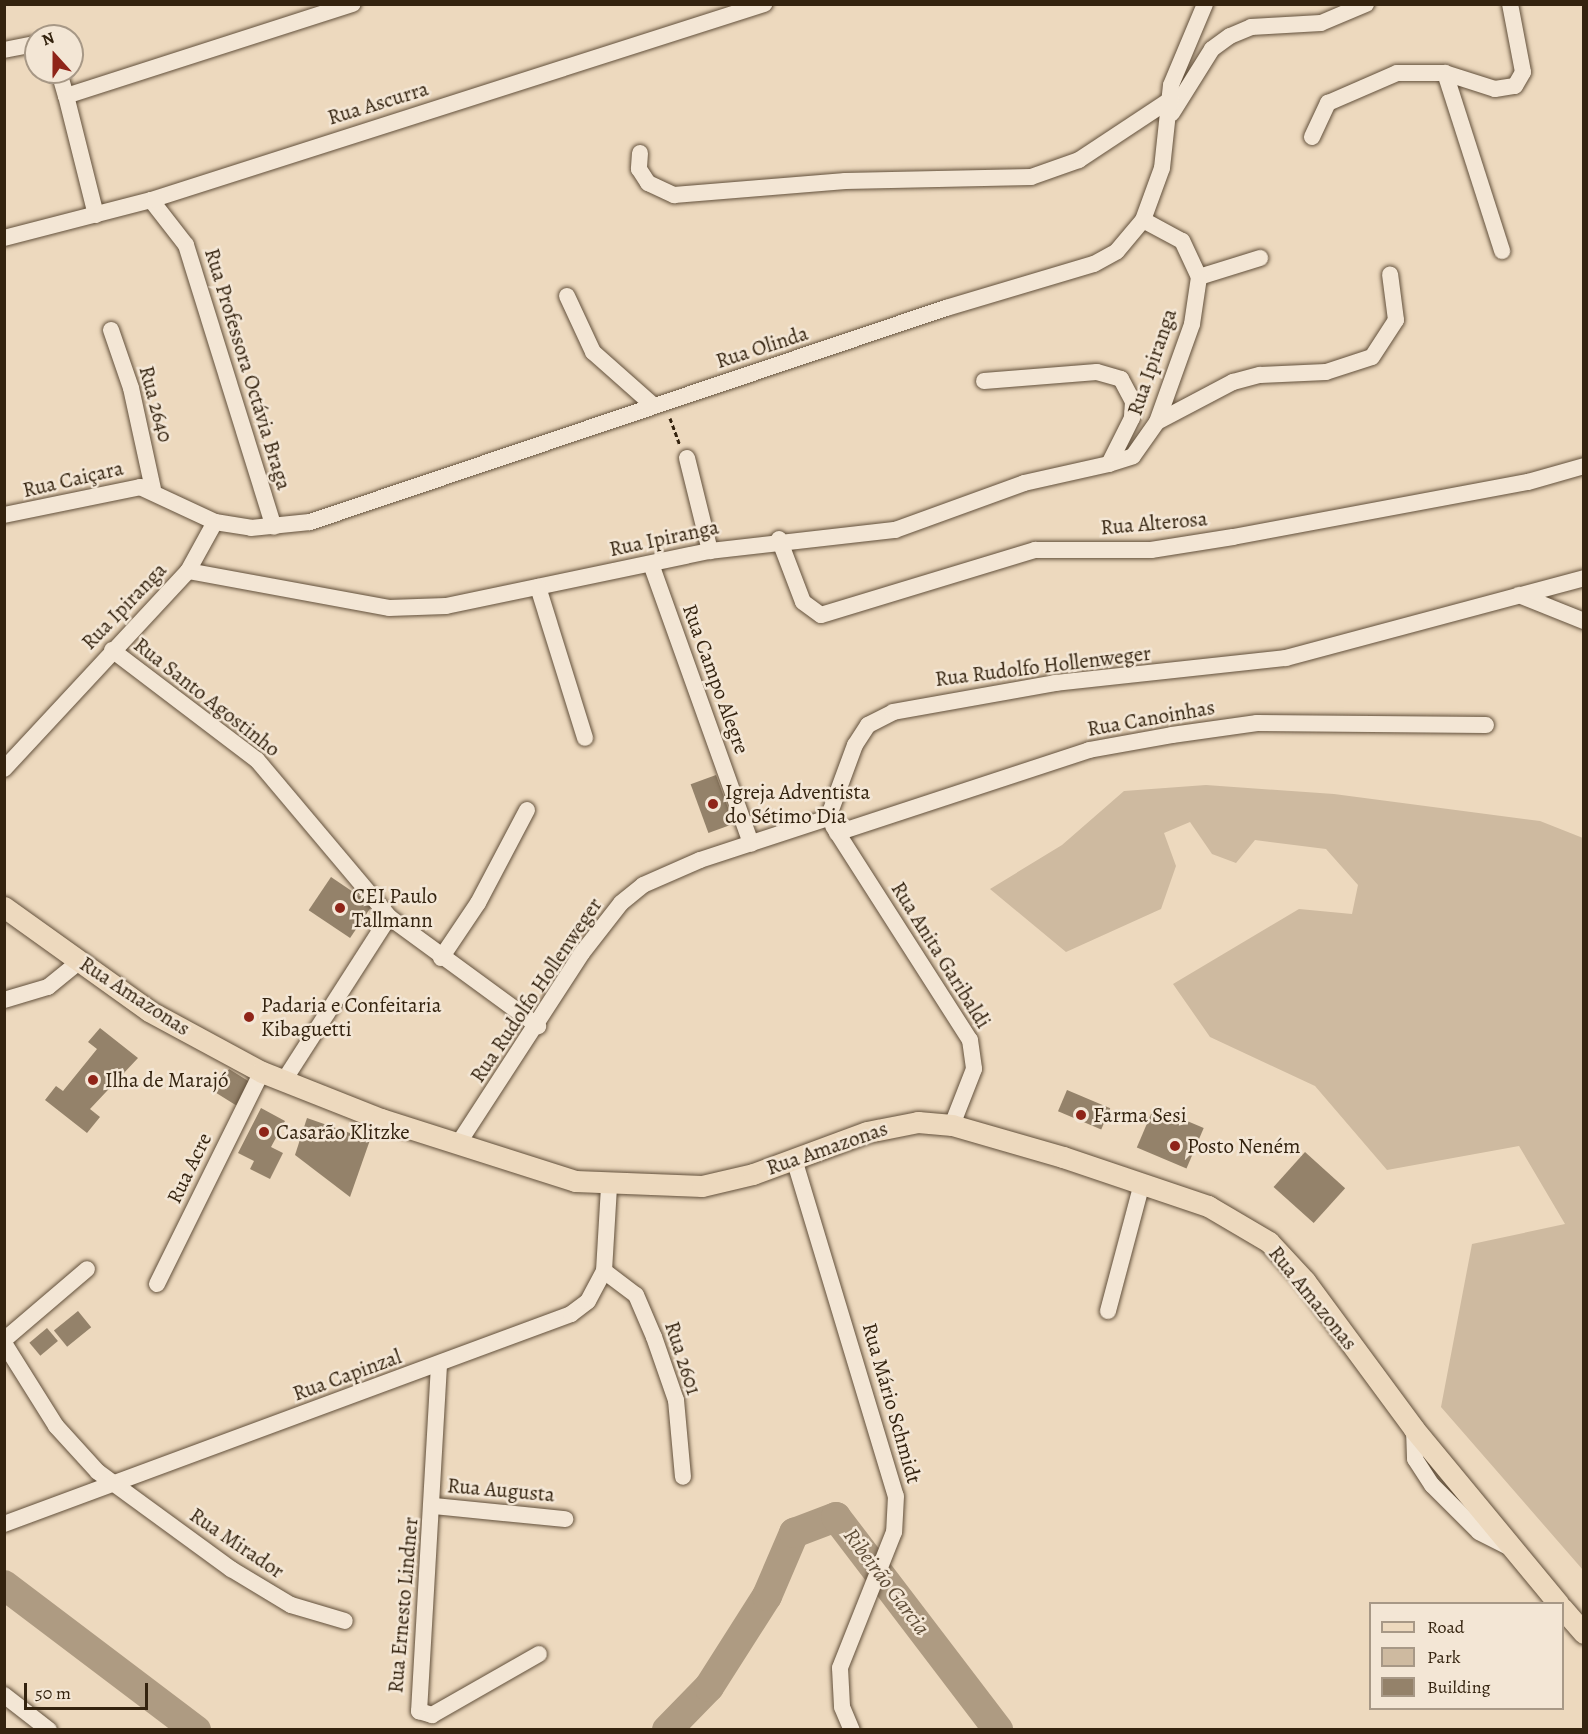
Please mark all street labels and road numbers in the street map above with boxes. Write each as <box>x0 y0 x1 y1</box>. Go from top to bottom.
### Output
street label: Rua Ascurra <box>325 76 431 130</box>
street label: Rua Professora Octávia Braga <box>199 245 297 493</box>
street label: Rua Ipiranga <box>1122 305 1182 419</box>
street label: Rua Olinda <box>713 320 811 374</box>
street label: Rua 2640 <box>134 363 178 445</box>
street label: Rua Caiçara <box>20 455 126 503</box>
street label: Rua Alterosa <box>1099 506 1209 540</box>
street label: Rua Ipiranga <box>607 514 721 562</box>
street label: Rua Ipiranga <box>76 557 172 655</box>
street label: Rua Campo Alegre <box>677 601 755 757</box>
street label: Rua Santo Agostinho <box>129 632 285 762</box>
street label: Rua Rudolfo Hollenweger <box>934 640 1152 692</box>
street label: Rua Canoinhas <box>1085 694 1217 742</box>
street label: Rua Anita Garibaldi <box>886 877 996 1033</box>
street label: Rua Rudolfo Hollenweger <box>465 893 607 1087</box>
street label: Rua Amazonas <box>75 951 195 1041</box>
street label: Rua Amazonas <box>763 1116 891 1180</box>
street label: Rua Acre <box>161 1129 217 1207</box>
street label: Rua Amazonas <box>1263 1241 1363 1355</box>
street label: Rua 2601 <box>659 1318 707 1398</box>
street label: Rua Mário Schmidt <box>857 1320 927 1486</box>
street label: Rua Capinzal <box>289 1344 405 1406</box>
street label: Rua Augusta <box>446 1473 556 1507</box>
street label: Rua Mirador <box>185 1502 289 1584</box>
street label: Rua Ernesto Lindner <box>383 1516 423 1694</box>

